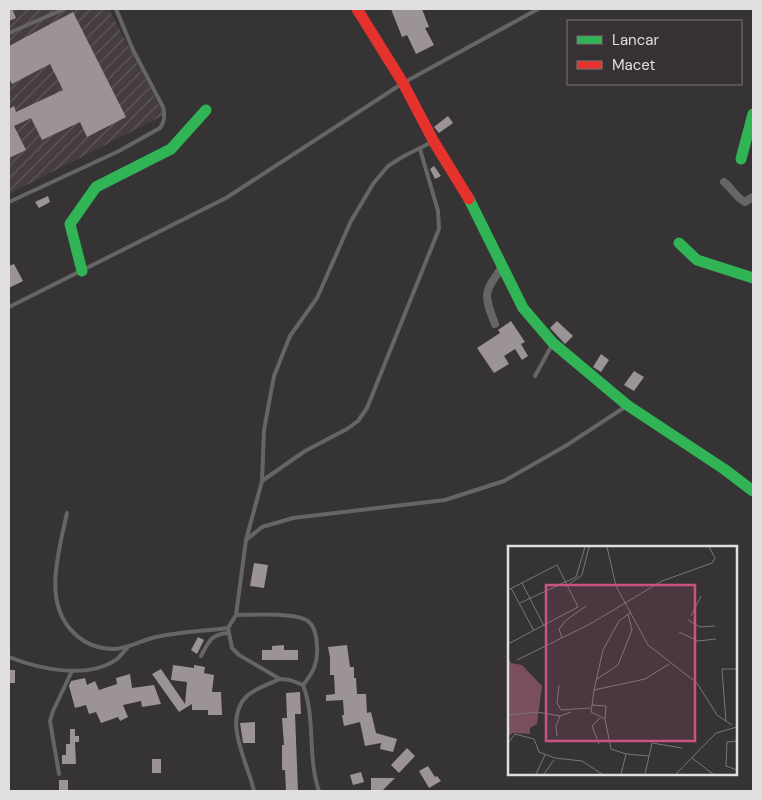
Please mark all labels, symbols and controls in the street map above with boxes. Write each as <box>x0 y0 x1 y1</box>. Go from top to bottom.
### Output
legend <box>567 20 742 85</box>
text: Lancar <box>612 30 659 50</box>
text: Macet <box>612 55 656 75</box>
inset map <box>508 546 737 775</box>

